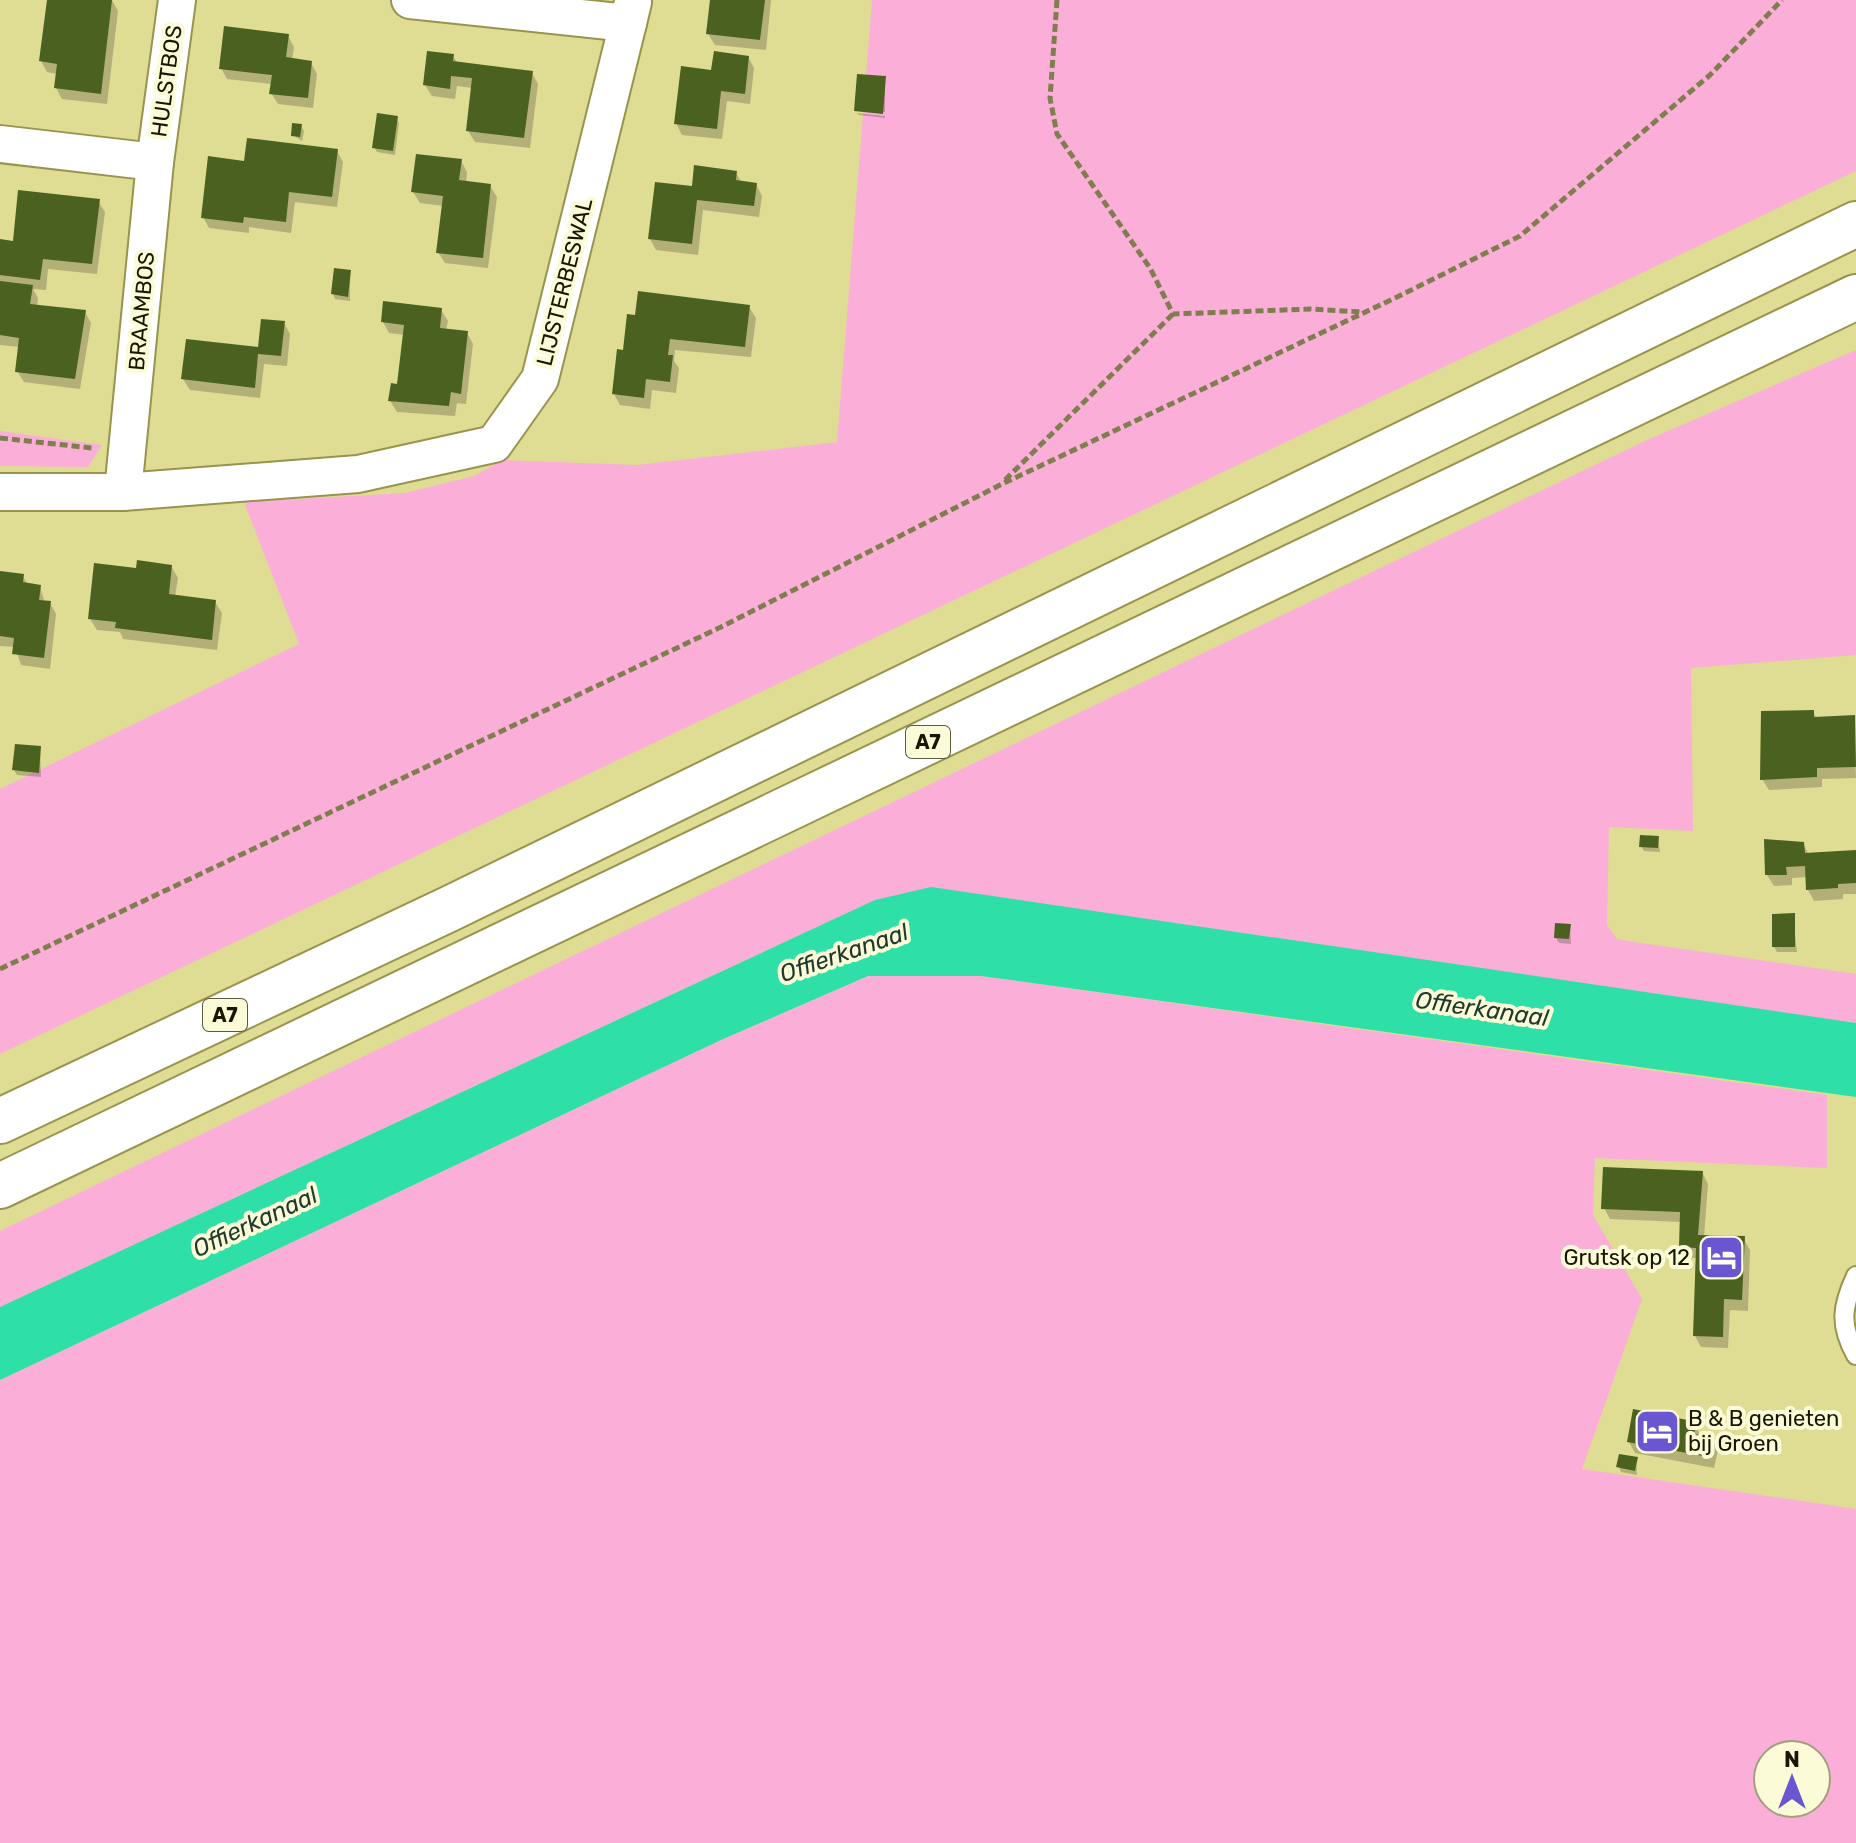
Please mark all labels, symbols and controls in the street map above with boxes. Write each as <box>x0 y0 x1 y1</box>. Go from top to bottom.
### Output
street label: HULSTBOS <box>145 23 188 139</box>
street label: LIJSTERBESWAL <box>531 195 598 369</box>
street label: BRAAMBOS <box>123 250 160 372</box>
road number: A7 <box>906 726 950 758</box>
water label: Offierkanaal <box>776 918 913 988</box>
water label: Offierkanaal <box>1414 986 1552 1032</box>
road number: A7 <box>203 999 247 1031</box>
water label: Offierkanaal <box>188 1180 323 1263</box>
hotel icon: Grutsk op 12 <box>1697 1233 1745 1281</box>
place label: Grutsk op 12 <box>1564 1244 1690 1271</box>
place label: B & B genieten bij Groen <box>1688 1405 1839 1457</box>
hotel icon: B & B genieten bij Groen <box>1633 1407 1681 1455</box>
north arrow <box>1752 1739 1832 1819</box>
text: N <box>1784 1746 1800 1773</box>

